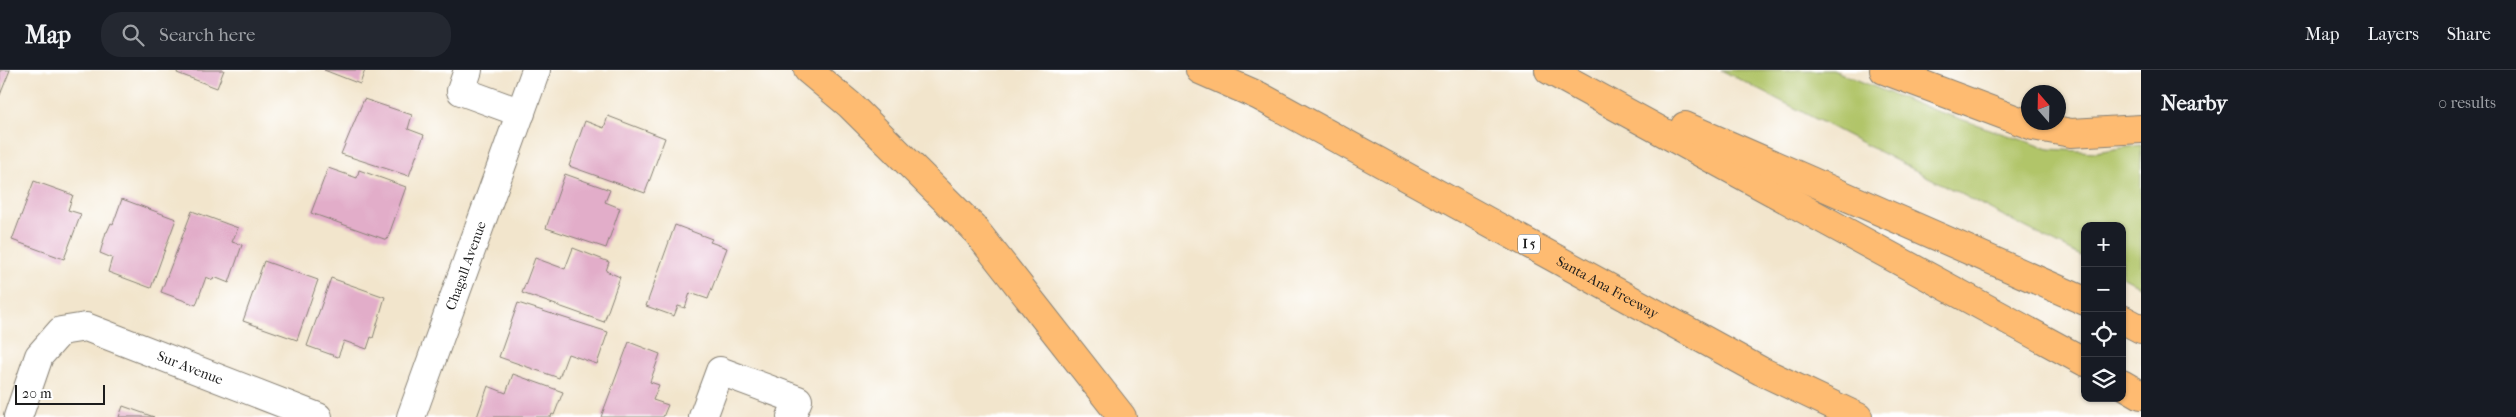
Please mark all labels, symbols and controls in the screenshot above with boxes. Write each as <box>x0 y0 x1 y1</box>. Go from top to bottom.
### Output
search box <box>101 12 451 57</box>
text: Map <box>25 21 71 49</box>
icon: search <box>119 21 147 49</box>
text: Search here <box>159 24 255 46</box>
text: Map <box>2305 24 2339 45</box>
text: Layers <box>2367 24 2419 45</box>
text: Share <box>2447 24 2491 45</box>
north arrow <box>2021 85 2066 130</box>
text: Nearby <box>2161 91 2227 115</box>
text: 0 results <box>2438 93 2496 112</box>
street label: Chagall Avenue <box>442 218 489 313</box>
map controls <box>2081 222 2126 402</box>
button: + <box>2081 222 2126 267</box>
road number: I 5 <box>1518 234 1540 253</box>
street label: Santa Ana Freeway <box>1554 252 1662 322</box>
button: − <box>2081 267 2126 312</box>
button: locate <box>2081 312 2126 357</box>
street label: Sur Avenue <box>155 347 226 388</box>
button: layers <box>2081 357 2126 402</box>
scale bar <box>15 382 105 405</box>
text: 20 m <box>22 385 52 402</box>

